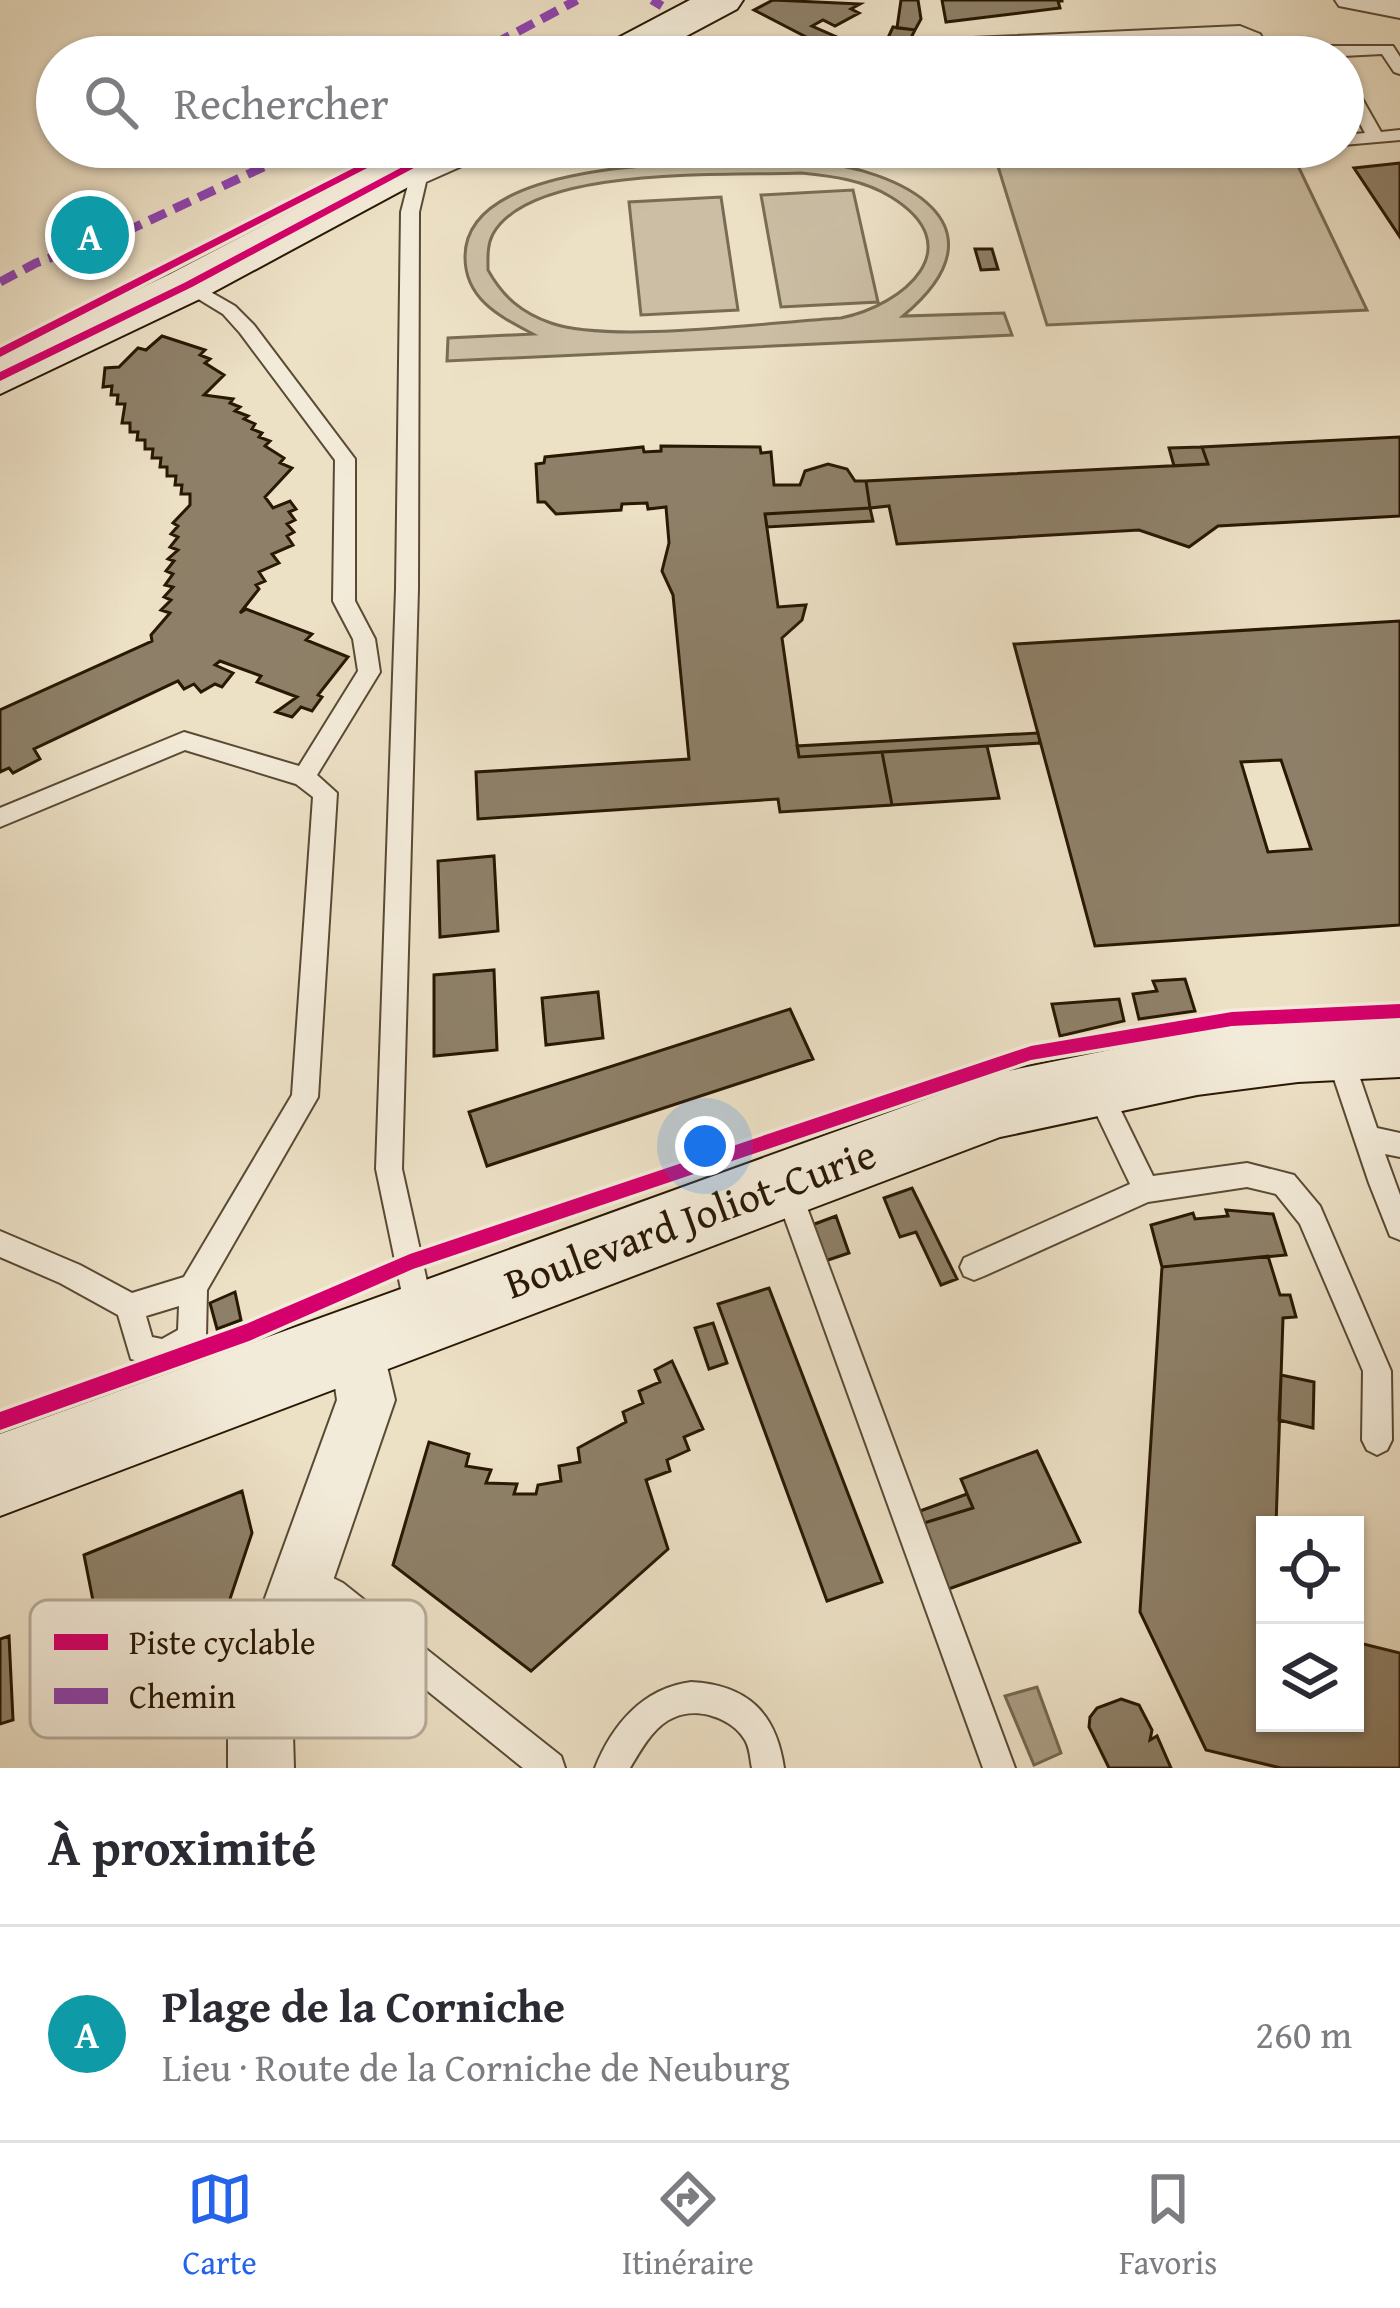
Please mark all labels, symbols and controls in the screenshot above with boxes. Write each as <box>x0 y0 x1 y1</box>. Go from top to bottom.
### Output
search box <box>36 36 1364 168</box>
icon: search <box>78 69 144 135</box>
text: Rechercher <box>174 70 389 135</box>
pin: A <box>51 190 129 280</box>
your location <box>675 1116 735 1176</box>
street label: Boulevard Joliot-Curie <box>496 1122 884 1313</box>
map controls <box>1256 1516 1364 1732</box>
button: locate <box>1256 1516 1364 1624</box>
legend <box>30 1600 426 1738</box>
text: Piste cyclable <box>129 1618 315 1666</box>
button: layers <box>1256 1624 1364 1732</box>
text: Chemin <box>129 1672 236 1720</box>
text: À proximité <box>48 1809 316 1884</box>
text: Plage de la Corniche <box>162 1973 565 2038</box>
text: A <box>75 2005 99 2062</box>
text: 260 m <box>1255 2005 1352 2062</box>
text: Lieu · Route de la Corniche de Neuburg <box>162 2038 790 2095</box>
tab: Carte <box>183 2166 257 2286</box>
tab: Itinéraire <box>622 2166 754 2286</box>
tab: Favoris <box>1119 2166 1217 2286</box>

